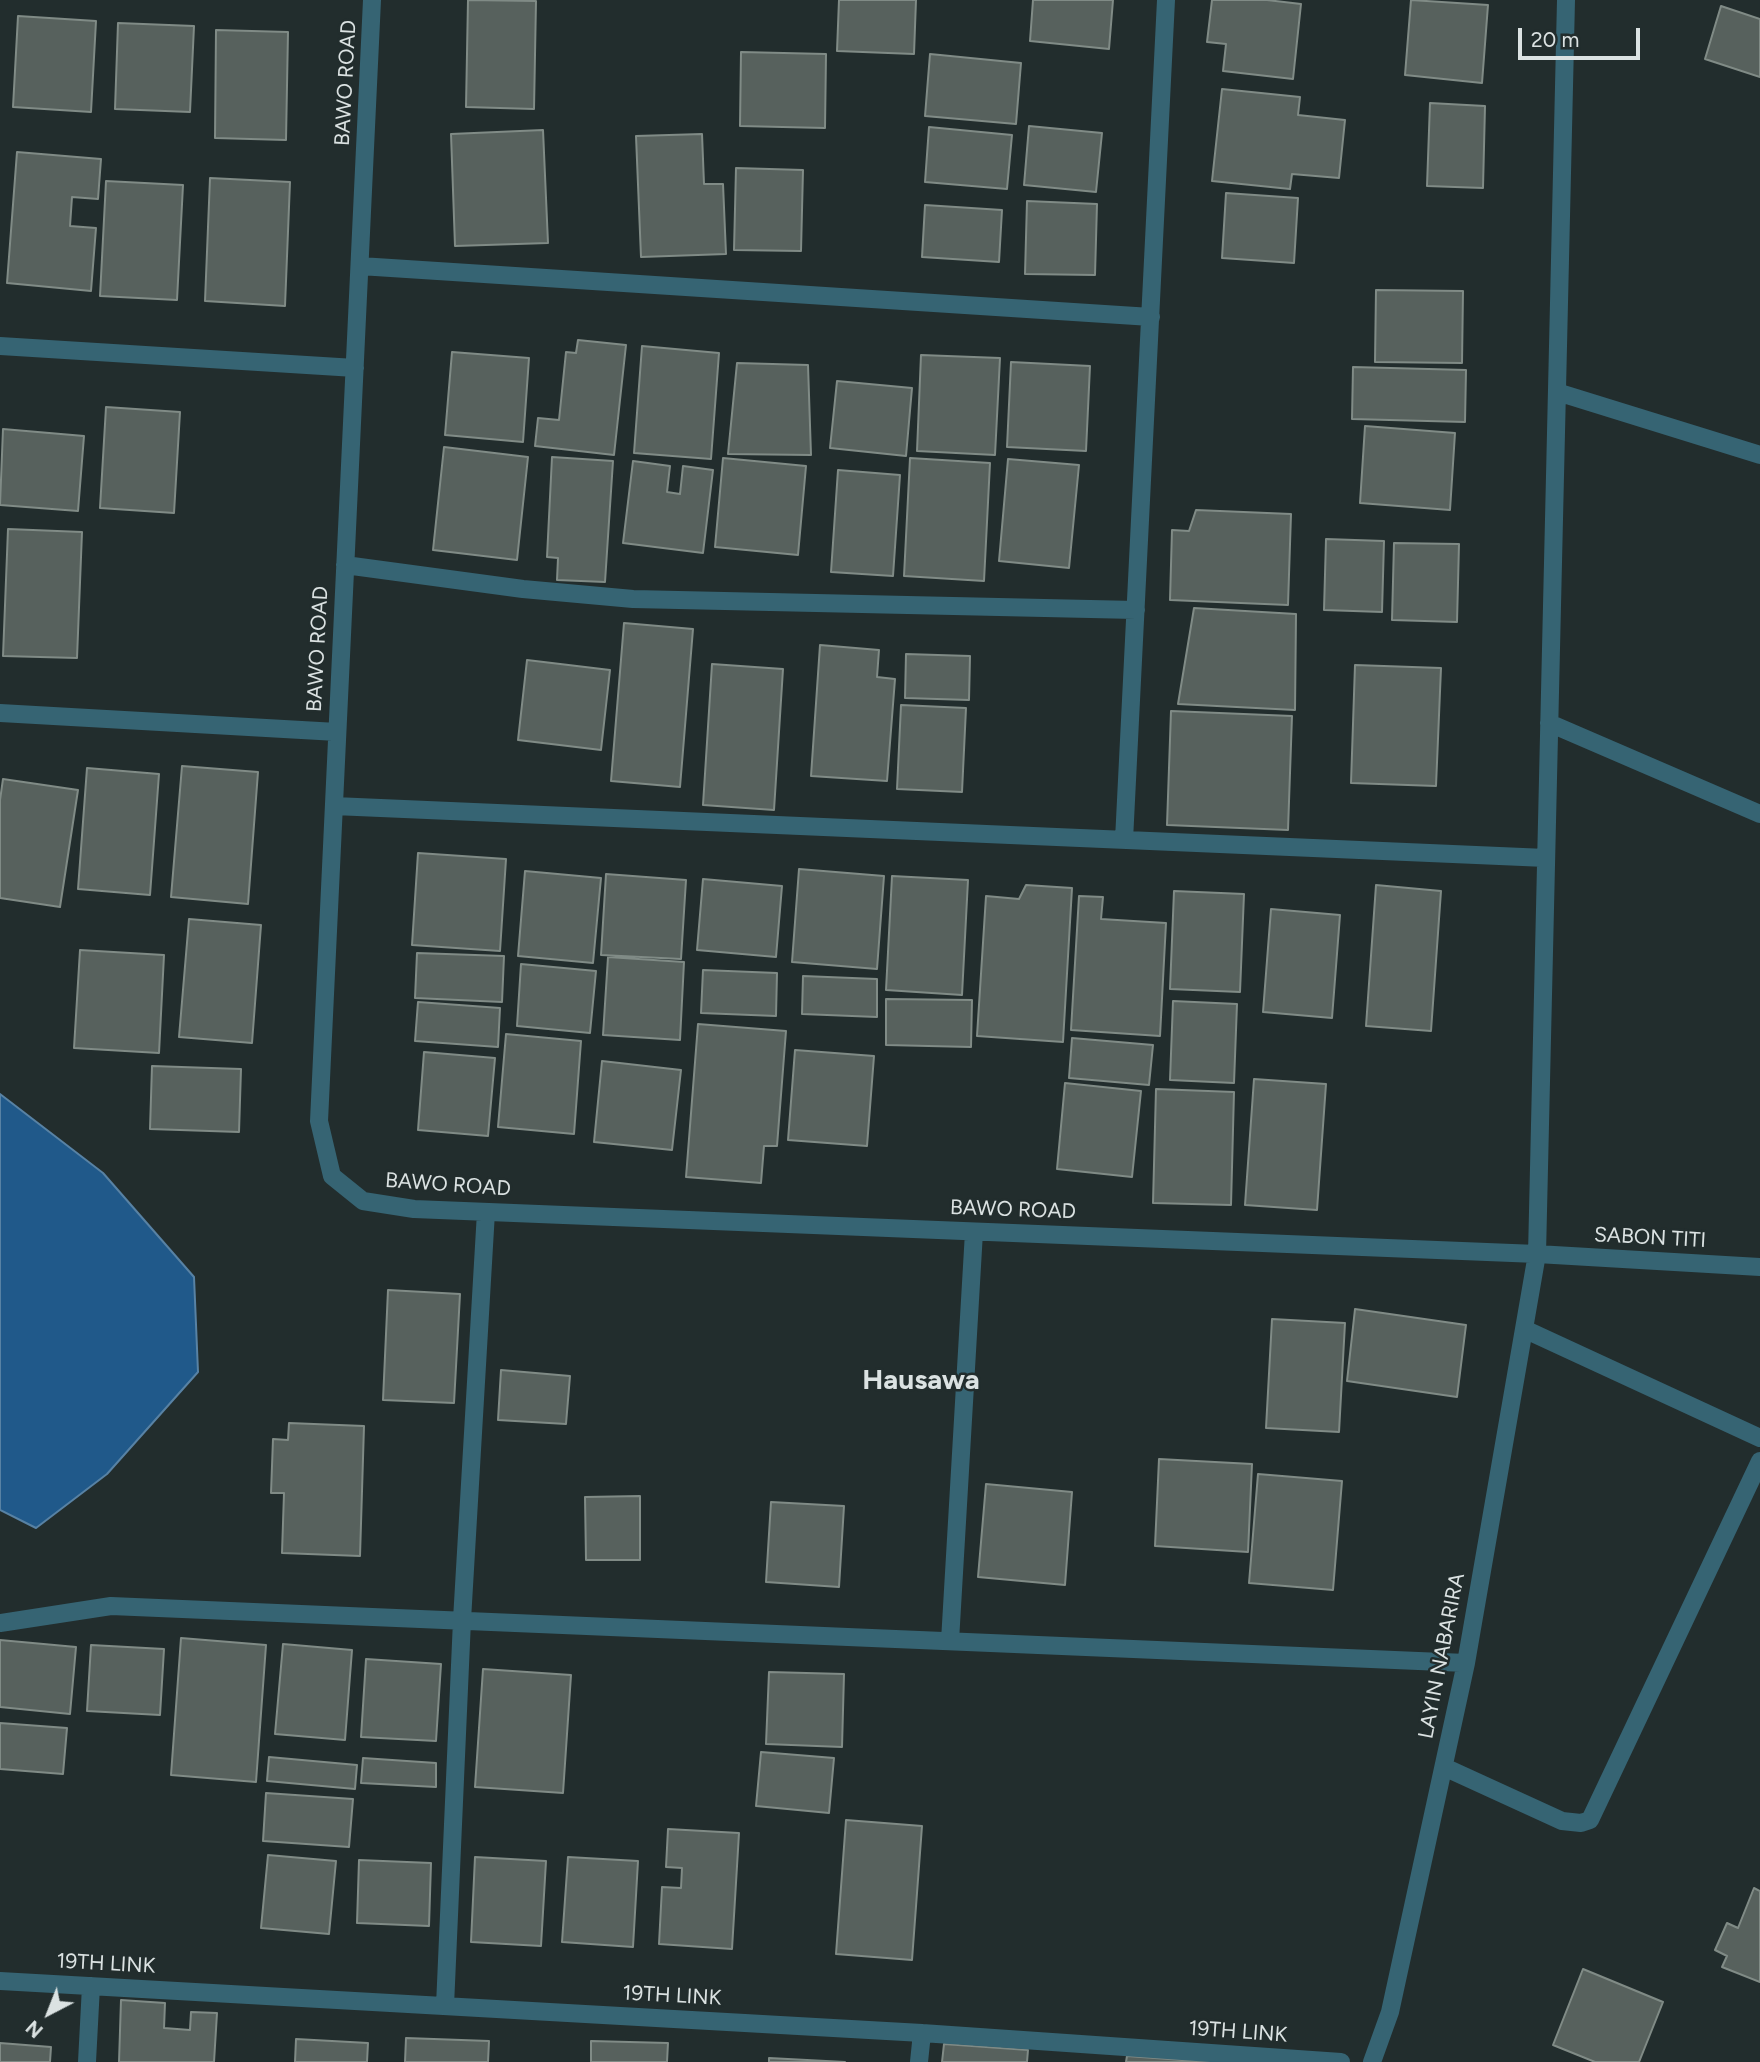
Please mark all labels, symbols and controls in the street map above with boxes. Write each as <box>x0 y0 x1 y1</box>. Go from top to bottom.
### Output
scale bar <box>1522 14 1644 58</box>
street label: BAWO ROAD <box>330 19 362 147</box>
text: 20 m <box>1531 27 1579 52</box>
street label: BAWO ROAD <box>302 585 334 713</box>
street label: BAWO ROAD <box>384 1168 512 1202</box>
street label: BAWO ROAD <box>950 1195 1076 1225</box>
street label: SABON TITI <box>1593 1222 1707 1254</box>
district label: Hausawa <box>862 1364 980 1398</box>
street label: LAYIN NABARIRA <box>1414 1571 1470 1741</box>
street label: 19TH LINK <box>56 1949 156 1979</box>
north arrow <box>14 1978 84 2048</box>
street label: 19TH LINK <box>622 1981 722 2011</box>
text: N <box>21 2016 48 2042</box>
street label: 19TH LINK <box>1188 2016 1288 2048</box>

